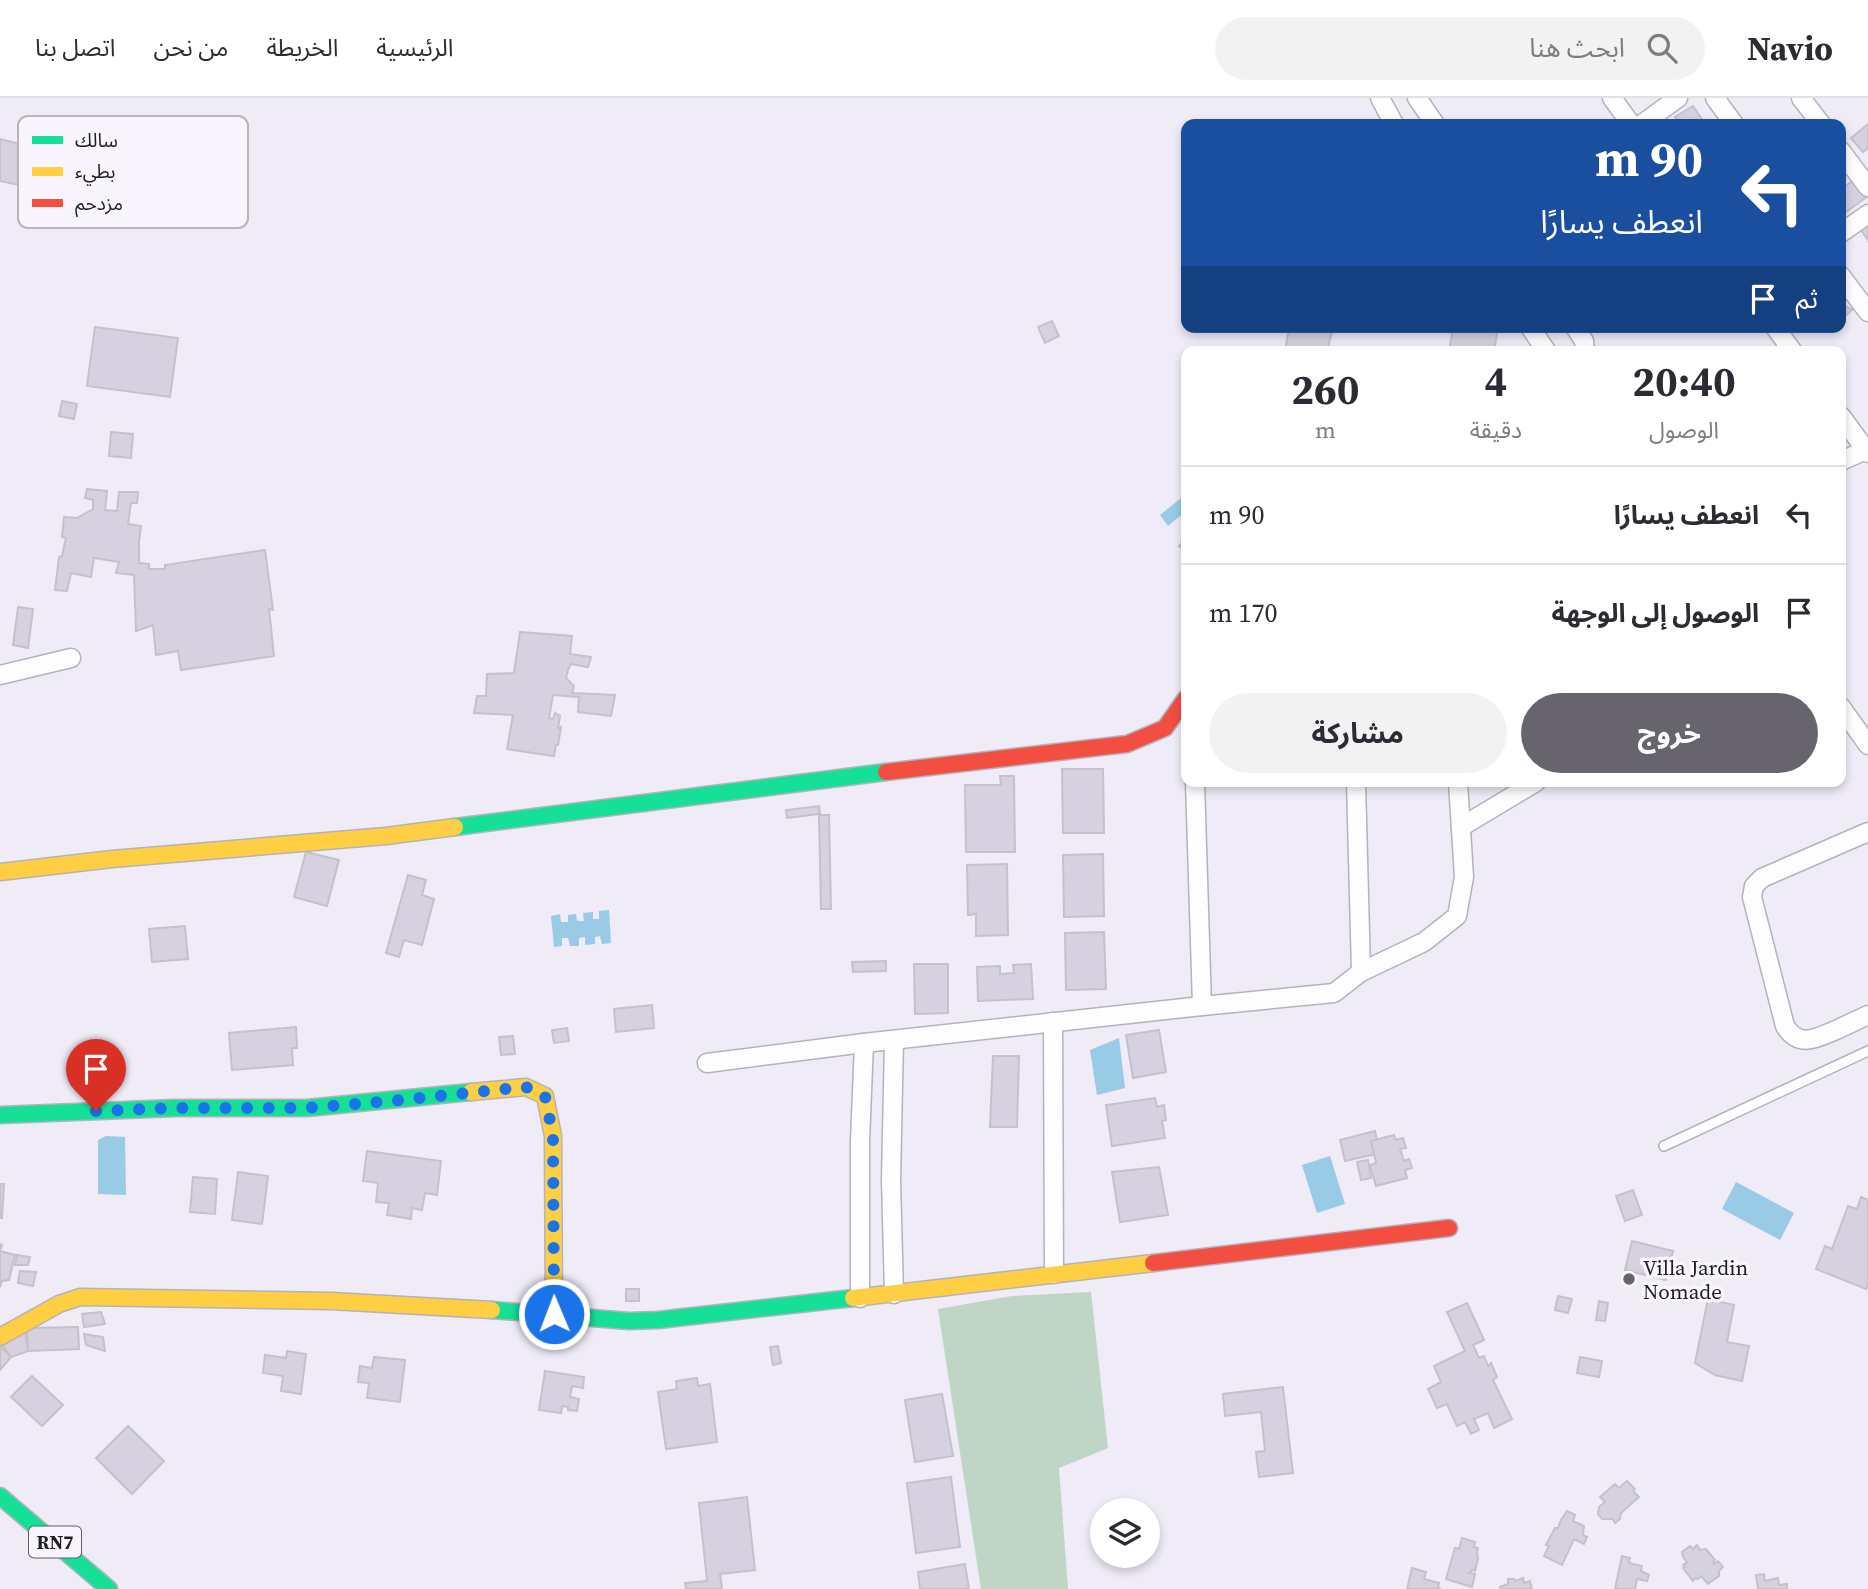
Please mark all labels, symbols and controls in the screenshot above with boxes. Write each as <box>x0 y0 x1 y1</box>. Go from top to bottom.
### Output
search box <box>1215 17 1705 80</box>
text: Navio <box>1747 26 1833 71</box>
icon: search <box>1643 29 1681 67</box>
text: ابحث هنا <box>1529 30 1625 66</box>
text: اتصل بنا <box>35 31 115 64</box>
text: من نحن <box>153 31 228 64</box>
text: الخريطة <box>266 31 338 64</box>
text: الرئيسية <box>376 31 454 64</box>
legend <box>18 116 248 228</box>
text: 90 m <box>1595 125 1703 192</box>
text: سالك <box>75 127 118 153</box>
icon: left <box>1727 147 1818 238</box>
text: بطيء <box>75 158 115 186</box>
text: مزدحم <box>75 190 123 218</box>
text: انعطف يسارًا <box>1540 200 1703 244</box>
icon: arrive <box>1744 280 1782 318</box>
text: ثم <box>1796 281 1818 317</box>
text: 4 <box>1484 352 1507 410</box>
text: 20:40 <box>1632 352 1736 410</box>
text: 260 <box>1291 360 1359 418</box>
text: m <box>1315 414 1336 446</box>
text: دقيقة <box>1470 414 1522 446</box>
text: الوصول <box>1649 414 1719 446</box>
icon: left <box>1780 496 1818 534</box>
text: 90 m <box>1209 497 1265 533</box>
text: انعطف يسارًا <box>1614 497 1759 533</box>
icon: arrive <box>1780 594 1818 632</box>
text: 170 m <box>1209 595 1278 631</box>
text: الوصول إلى الوجهة <box>1552 595 1759 631</box>
button: مشاركة <box>1209 693 1507 773</box>
button: خروج <box>1521 693 1818 773</box>
pin <box>66 1039 126 1111</box>
icon: arrive <box>77 1050 115 1088</box>
place label: Villa Jardin Nomade <box>1643 1253 1748 1306</box>
marker: Villa Jardin Nomade <box>1621 1271 1637 1287</box>
position arrow <box>517 1277 591 1351</box>
map controls <box>1090 1498 1160 1568</box>
button: layers <box>1090 1498 1160 1568</box>
road number: RN7 <box>29 1526 81 1558</box>

